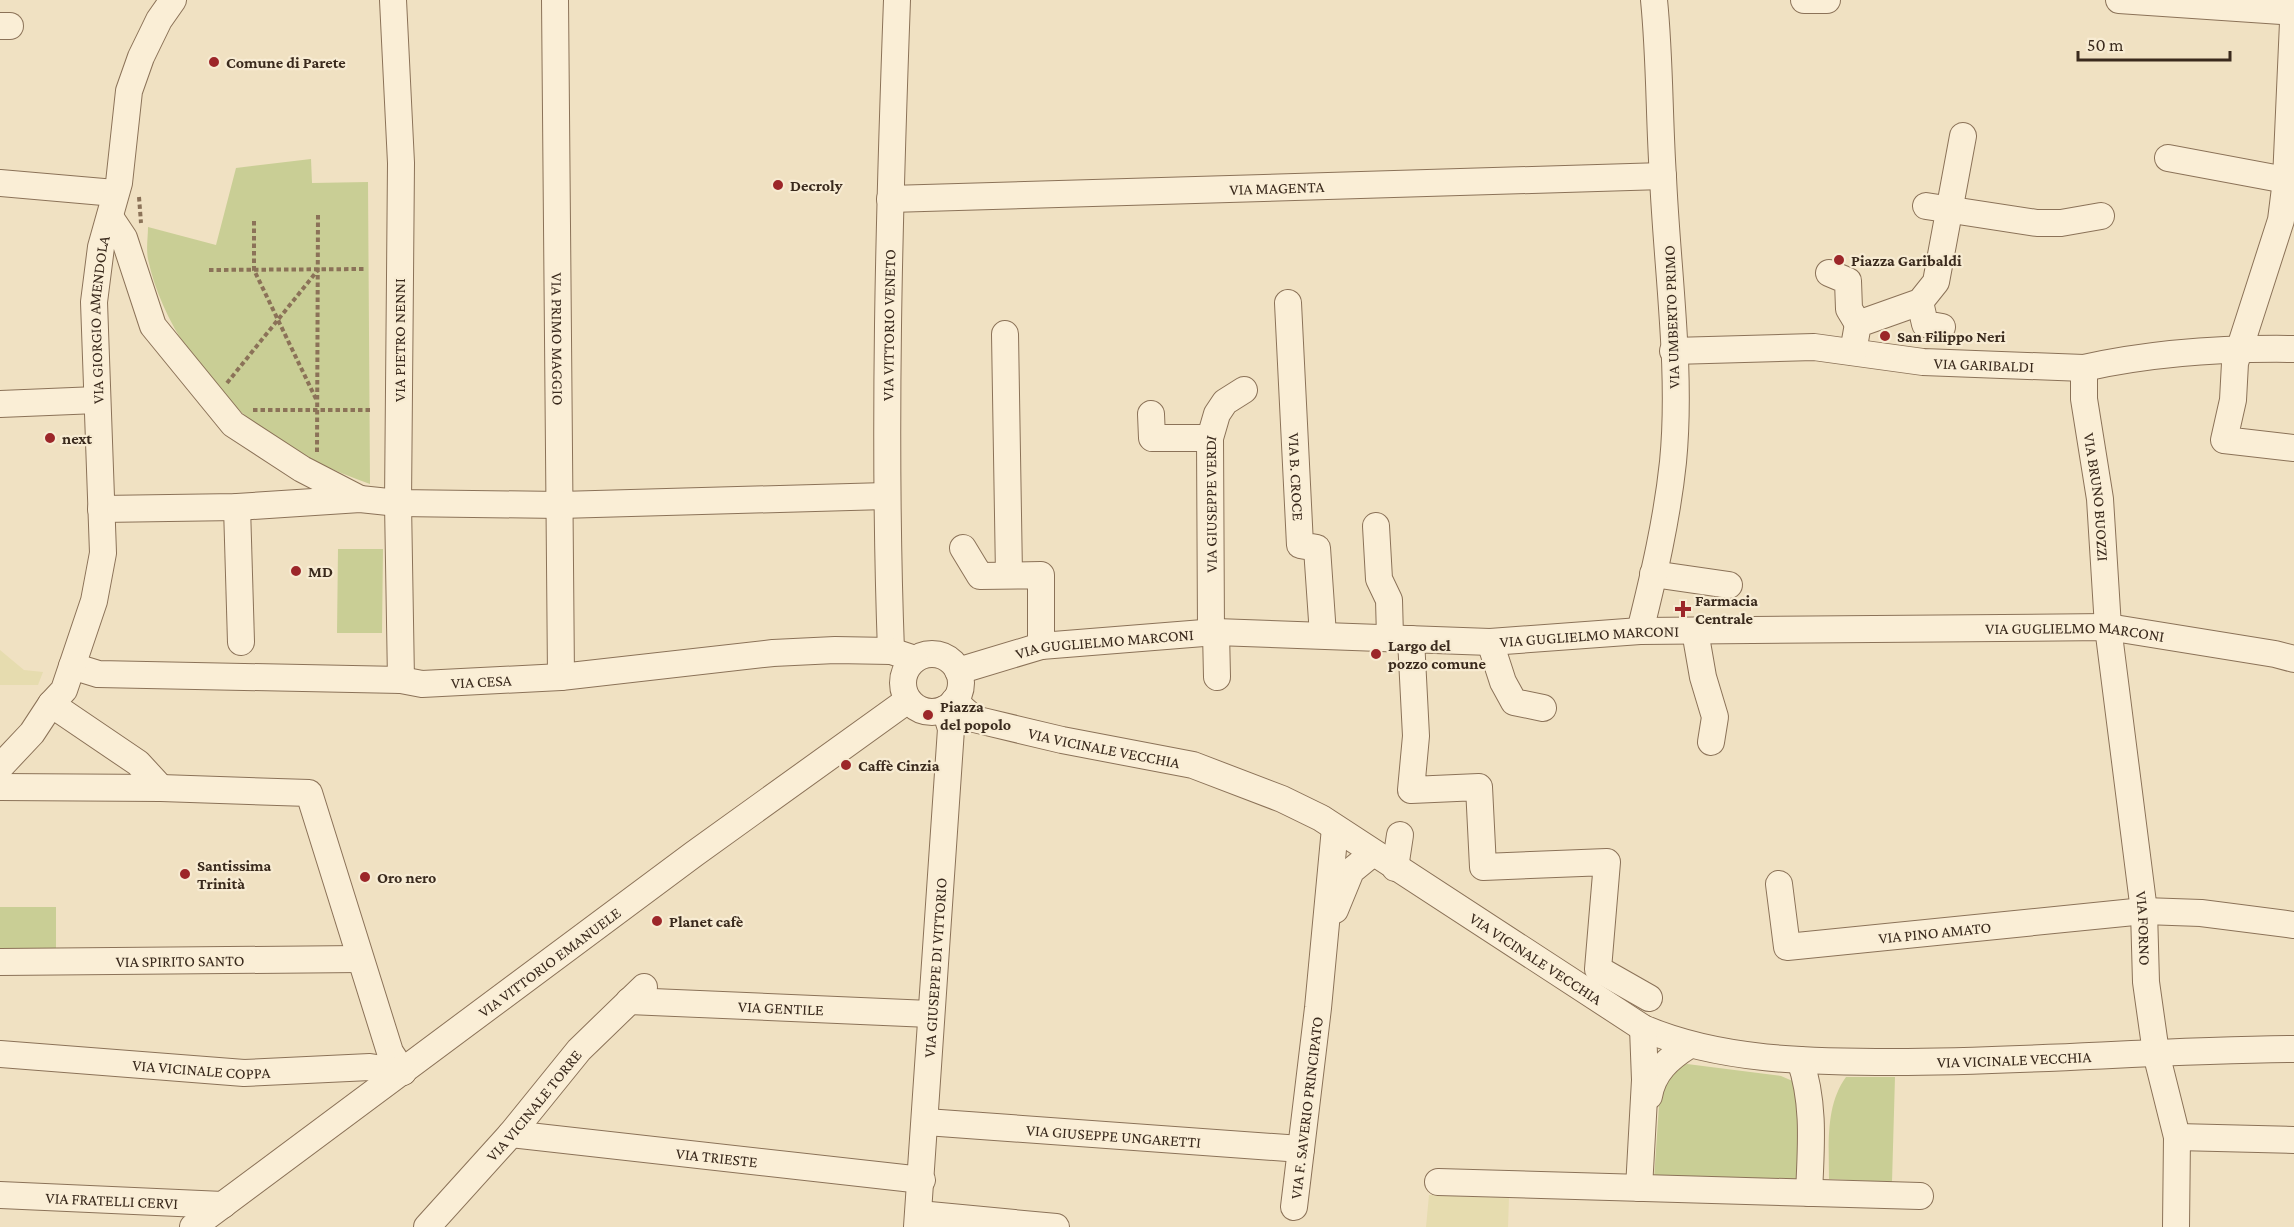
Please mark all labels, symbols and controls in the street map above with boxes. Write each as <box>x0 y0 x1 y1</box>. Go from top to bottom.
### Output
scale bar <box>2078 24 2230 62</box>
text: 50 m <box>2087 35 2124 55</box>
place label: Comune di Parete <box>226 54 346 71</box>
marker: Comune di Parete <box>207 55 221 69</box>
place label: Decroly <box>790 177 843 194</box>
marker: Decroly <box>771 178 785 192</box>
street label: VIA MAGENTA <box>1229 178 1325 198</box>
street label: VIA GIORGIO AMENDOLA <box>86 233 113 404</box>
street label: VIA UMBERTO PRIMO <box>1660 245 1683 389</box>
street label: VIA VITTORIO VENETO <box>879 249 898 401</box>
place label: Piazza Garibaldi <box>1851 252 1962 269</box>
marker: Piazza Garibaldi <box>1832 253 1846 267</box>
street label: VIA PRIMO MAGGIO <box>548 272 567 406</box>
street label: VIA PIETRO NENNI <box>391 278 408 402</box>
place label: San Filippo Neri <box>1897 328 2006 345</box>
marker: San Filippo Neri <box>1878 329 1892 343</box>
street label: VIA GARIBALDI <box>1933 354 2034 375</box>
place label: next <box>62 430 92 447</box>
marker: next <box>43 431 57 445</box>
street label: VIA B. CROCE <box>1285 432 1307 522</box>
street label: VIA BRUNO BUOZZI <box>2081 432 2112 562</box>
street label: VIA GIUSEPPE VERDI <box>1202 433 1220 573</box>
place label: MD <box>308 563 333 580</box>
marker: MD <box>289 564 303 578</box>
place label: Farmacia Centrale <box>1695 592 1758 627</box>
marker: Farmacia Centrale <box>1676 602 1690 616</box>
street label: VIA GUGLIELMO MARCONI <box>1985 619 2166 645</box>
street label: VIA GUGLIELMO MARCONI <box>1499 623 1679 650</box>
street label: VIA GUGLIELMO MARCONI <box>1013 626 1195 662</box>
place label: Largo del pozzo comune <box>1388 637 1486 672</box>
marker: Largo del pozzo comune <box>1369 647 1383 661</box>
street label: VIA CESA <box>451 671 513 692</box>
place label: Piazza del popolo <box>940 698 1011 733</box>
marker: Piazza del popolo <box>921 708 935 722</box>
street label: VIA VICINALE VECCHIA <box>1026 724 1182 771</box>
place label: Caffè Cinzia <box>858 757 940 774</box>
marker: Caffè Cinzia <box>839 758 853 772</box>
place label: Santissima Trinità <box>197 857 272 892</box>
marker: Santissima Trinità <box>178 867 192 881</box>
place label: Oro nero <box>377 869 436 886</box>
marker: Oro nero <box>358 870 372 884</box>
street label: VIA GIUSEPPE DI VITTORIO <box>921 877 950 1058</box>
street label: VIA FORNO <box>2133 890 2154 966</box>
street label: VIA VITTORIO EMANUELE <box>475 904 624 1021</box>
street label: VIA VICINALE VECCHIA <box>1466 909 1606 1008</box>
place label: Planet cafè <box>669 913 744 930</box>
marker: Planet cafè <box>650 914 664 928</box>
street label: VIA PINO AMATO <box>1878 918 1992 947</box>
street label: VIA SPIRITO SANTO <box>116 952 244 970</box>
street label: VIA GENTILE <box>738 998 824 1018</box>
street label: VIA F. SAVERIO PRINCIPATO <box>1287 1016 1326 1200</box>
street label: VIA VICINALE TORRE <box>483 1046 585 1164</box>
street label: VIA VICINALE VECCHIA <box>1937 1048 2093 1071</box>
street label: VIA VICINALE COPPA <box>132 1056 272 1082</box>
street label: VIA GIUSEPPE UNGARETTI <box>1025 1121 1202 1151</box>
street label: VIA TRIESTE <box>675 1145 759 1171</box>
street label: VIA FRATELLI CERVI <box>45 1189 179 1212</box>

